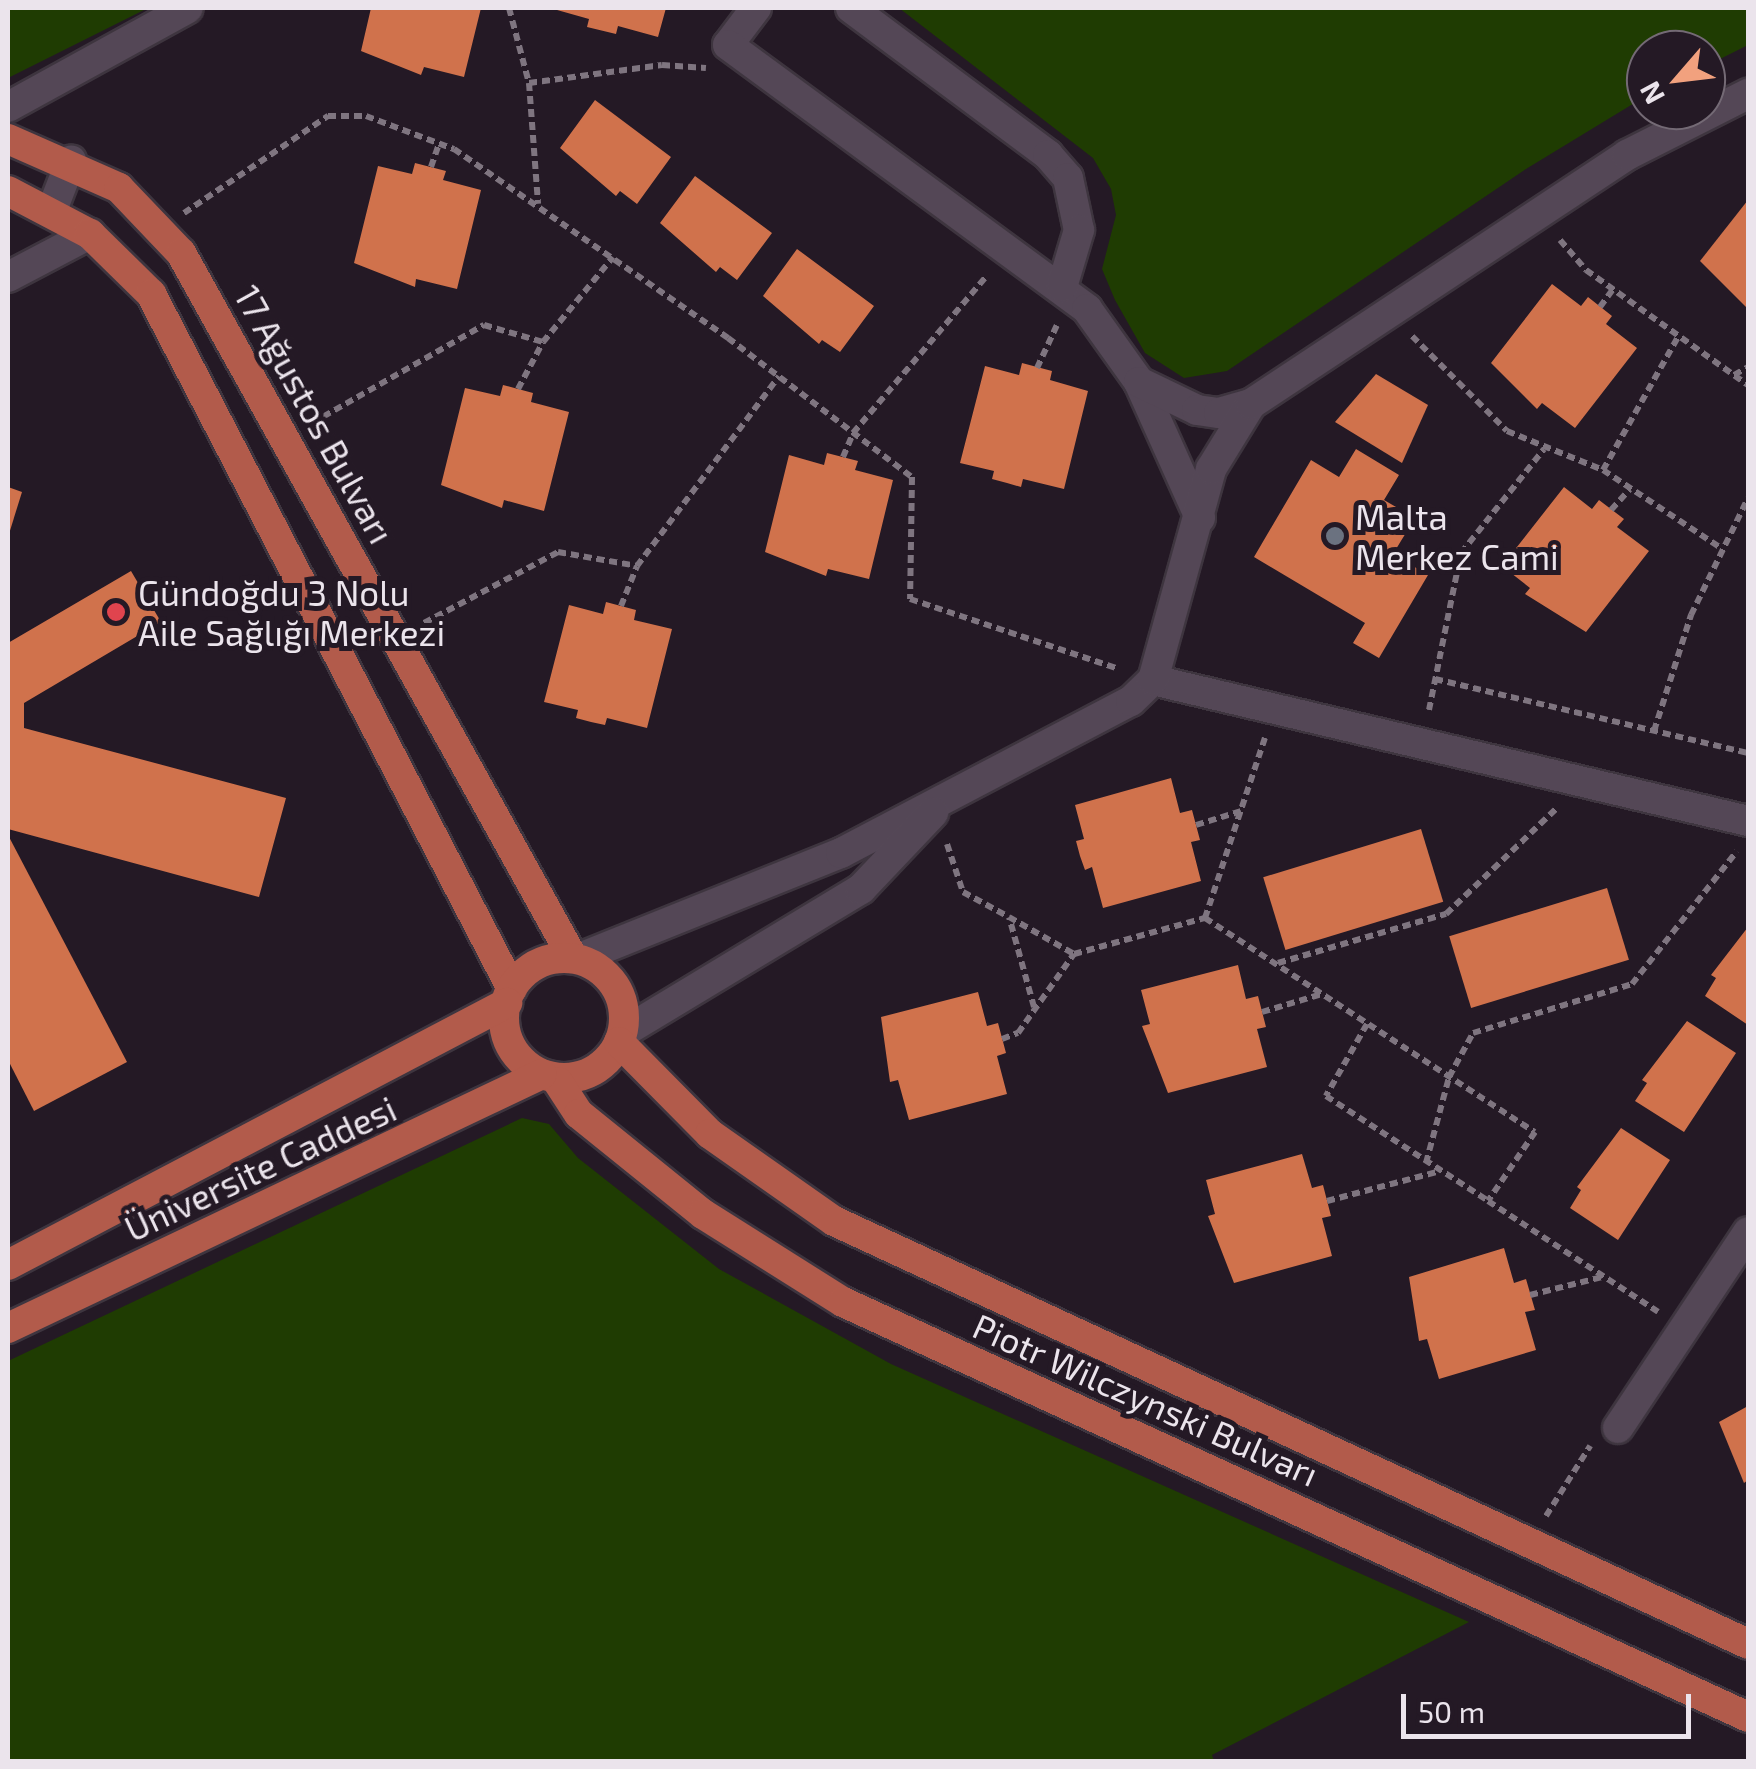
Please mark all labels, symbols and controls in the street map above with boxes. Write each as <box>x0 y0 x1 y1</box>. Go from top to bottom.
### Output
north arrow <box>1626 30 1726 130</box>
text: N <box>1632 76 1671 110</box>
street label: 17 Ağustos Bulvarı <box>227 277 403 551</box>
place label: Malta Merkez Cami <box>1355 495 1559 577</box>
marker: Malta Merkez Cami <box>1324 525 1346 547</box>
place label: Gündoğdu 3 Nolu Aile Sağlığı Merkezi <box>138 571 445 653</box>
marker: Gündoğdu 3 Nolu Aile Sağlığı Merkezi <box>103 599 129 625</box>
street label: Üniversite Caddesi <box>118 1087 402 1249</box>
street label: Piotr Wilczynski Bulvarı <box>967 1304 1325 1494</box>
scale bar <box>1406 1674 1696 1736</box>
text: 50 m <box>1418 1693 1485 1729</box>

